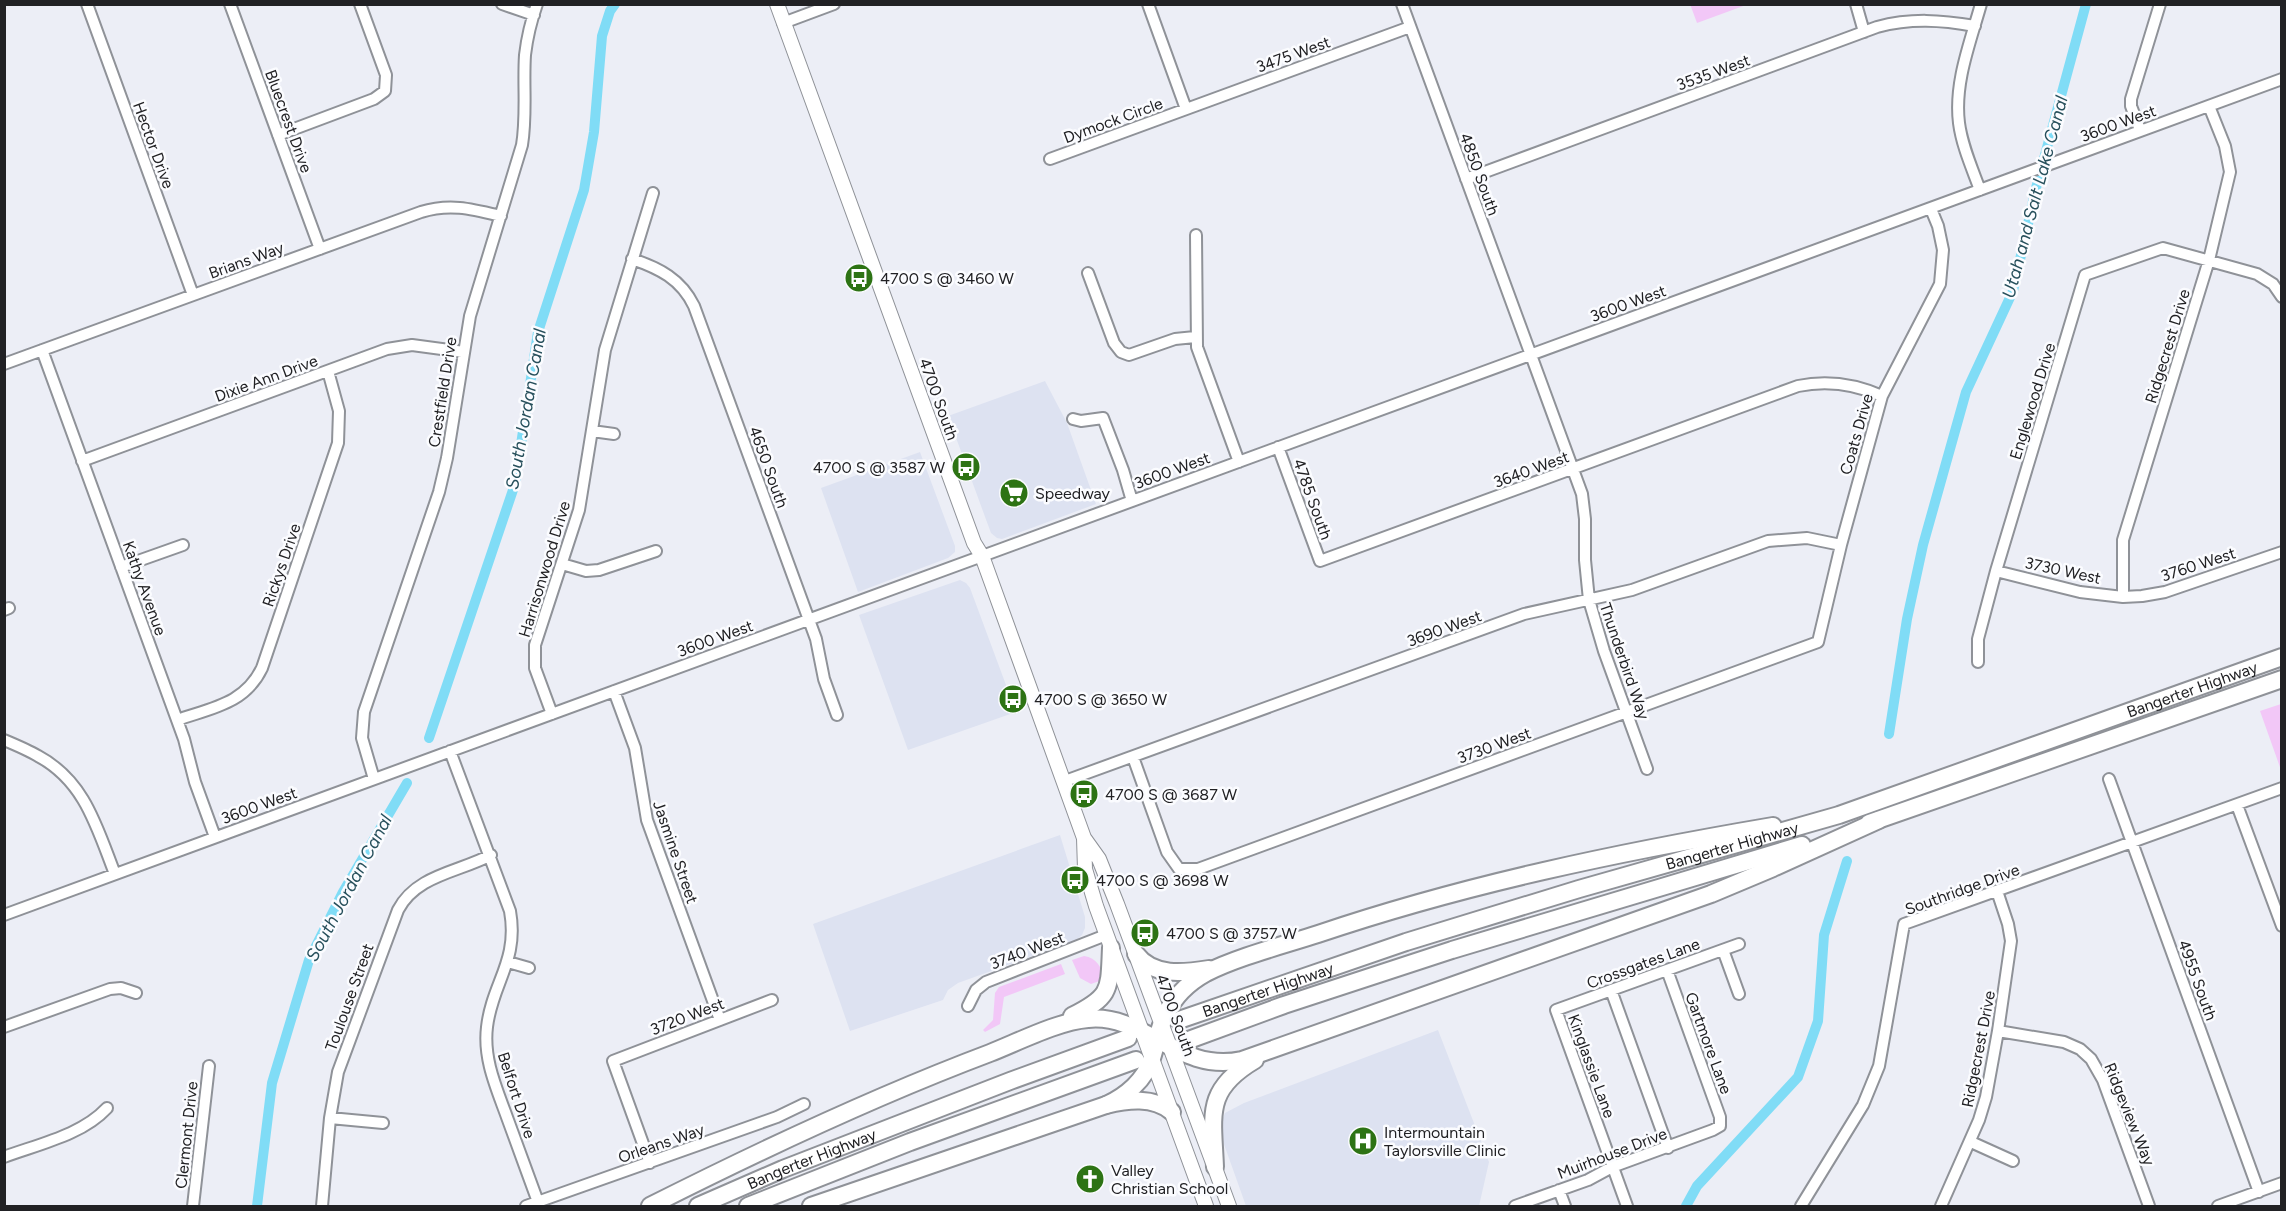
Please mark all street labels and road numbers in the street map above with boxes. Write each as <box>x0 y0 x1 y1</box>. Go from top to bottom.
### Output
street label: 3475 West <box>1254 32 1333 77</box>
street label: 3535 West <box>1674 50 1752 95</box>
street label: Bluecrest Drive <box>261 67 316 176</box>
street label: Dymock Circle <box>1061 94 1166 147</box>
street label: Hector Drive <box>129 99 178 191</box>
street label: 3600 West <box>2078 101 2159 146</box>
street label: 4850 South <box>1456 130 1503 218</box>
street label: Brians Way <box>206 238 287 283</box>
street label: 3600 West <box>1588 281 1669 326</box>
street label: Ridgecrest Drive <box>2141 286 2194 406</box>
street label: Crestfield Drive <box>424 335 461 449</box>
street label: Englewood Drive <box>2006 340 2059 462</box>
street label: Dixie Ann Drive <box>212 351 321 406</box>
street label: 4700 South <box>915 356 962 443</box>
street label: Coats Drive <box>1836 391 1877 477</box>
street label: 4650 South <box>745 424 792 511</box>
street label: 3640 West <box>1491 447 1571 492</box>
street label: 3600 West <box>1132 448 1213 493</box>
street label: 4785 South <box>1289 456 1336 542</box>
street label: Harrisonwood Drive <box>515 498 574 640</box>
street label: Rickys Drive <box>258 521 305 609</box>
street label: Kathy Avenue <box>119 538 170 638</box>
street label: 3760 West <box>2158 543 2238 585</box>
street label: 3730 West <box>2023 553 2103 588</box>
street label: Thunderbird Way <box>1596 600 1654 723</box>
street label: 3690 West <box>1404 606 1484 651</box>
street label: 3600 West <box>675 616 756 661</box>
street label: Bangerter Highway <box>2124 657 2261 722</box>
street label: 3730 West <box>1455 723 1534 768</box>
street label: 3600 West <box>219 783 300 828</box>
street label: Jasmine Street <box>649 798 702 906</box>
street label: Bangerter Highway <box>1663 818 1801 874</box>
street label: Southridge Drive <box>1902 860 2022 919</box>
street label: 3740 West <box>987 928 1067 973</box>
street label: Crossgates Lane <box>1584 934 1703 993</box>
street label: 4955 South <box>2174 937 2221 1023</box>
street label: Toulouse Street <box>321 941 378 1053</box>
street label: Bangerter Highway <box>1200 958 1337 1021</box>
street label: 4700 South <box>1152 972 1199 1059</box>
street label: Ridgecrest Drive <box>1958 989 1999 1109</box>
street label: Gartmore Lane <box>1681 990 1736 1097</box>
street label: 3720 West <box>648 994 727 1039</box>
street label: Kinglassie Lane <box>1564 1012 1619 1121</box>
street label: Belfort Drive <box>494 1050 539 1141</box>
street label: Ridgeview Way <box>2100 1060 2159 1169</box>
street label: Clermont Drive <box>171 1080 202 1190</box>
street label: Orleans Way <box>616 1120 707 1167</box>
street label: Muirhouse Drive <box>1555 1124 1670 1183</box>
street label: Bangerter Highway <box>744 1125 879 1193</box>

